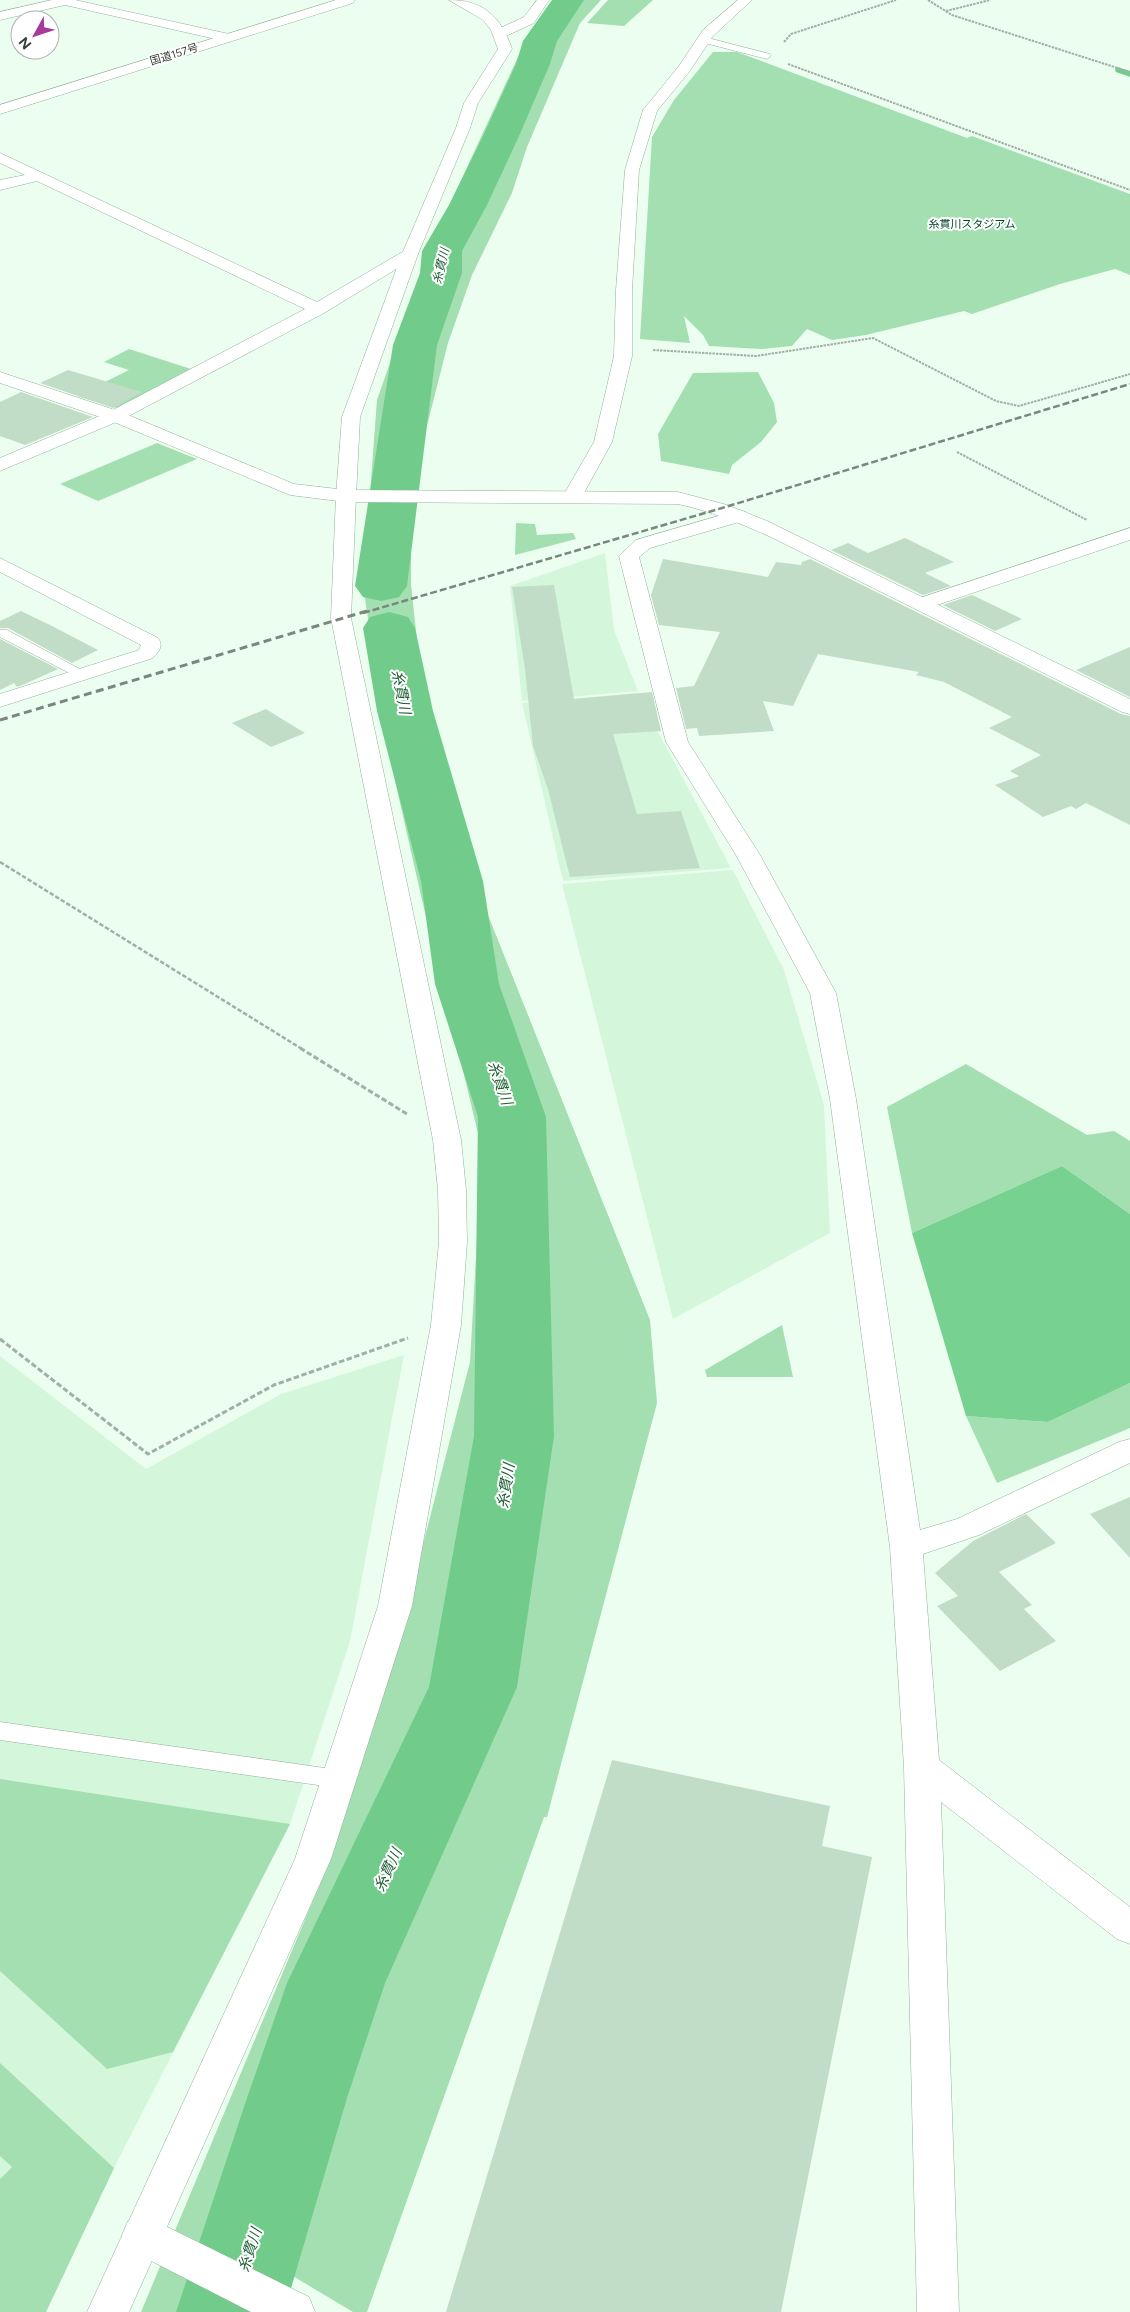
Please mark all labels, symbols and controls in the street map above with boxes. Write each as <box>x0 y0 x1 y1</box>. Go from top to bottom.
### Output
north arrow <box>10 10 60 60</box>
text: N <box>15 33 35 53</box>
street label: 国道157号 <box>148 41 200 68</box>
park label: 糸貫川スタジアム <box>928 218 1016 231</box>
water label: 糸貫川 <box>430 245 452 285</box>
water label: 糸貫川 <box>388 668 415 718</box>
water label: 糸貫川 <box>484 1059 516 1109</box>
water label: 糸貫川 <box>494 1460 519 1510</box>
water label: 糸貫川 <box>370 1844 407 1894</box>
water label: 糸貫川 <box>234 2224 266 2274</box>

